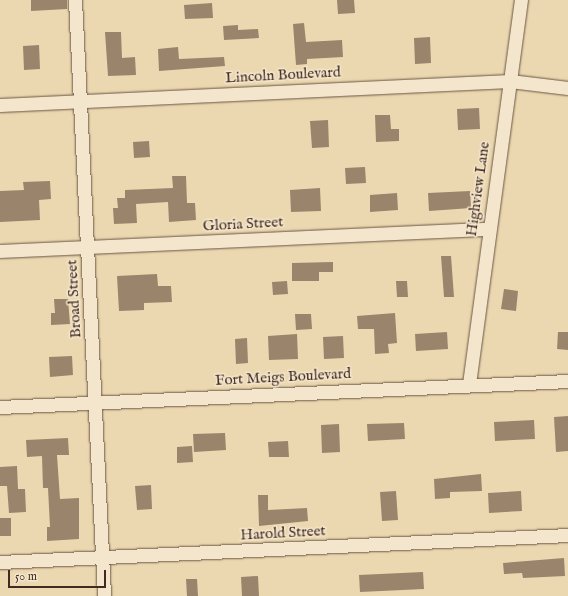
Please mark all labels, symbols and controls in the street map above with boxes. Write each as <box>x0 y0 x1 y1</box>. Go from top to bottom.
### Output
street label: Lincoln Boulevard <box>225 63 341 87</box>
street label: Highview Lane <box>462 141 494 237</box>
street label: Gloria Street <box>202 213 284 235</box>
street label: Broad Street <box>63 259 85 339</box>
street label: Fort Meigs Boulevard <box>215 364 351 390</box>
street label: Harold Street <box>240 522 326 544</box>
scale bar <box>10 562 108 588</box>
text: 50 m <box>15 569 37 584</box>

